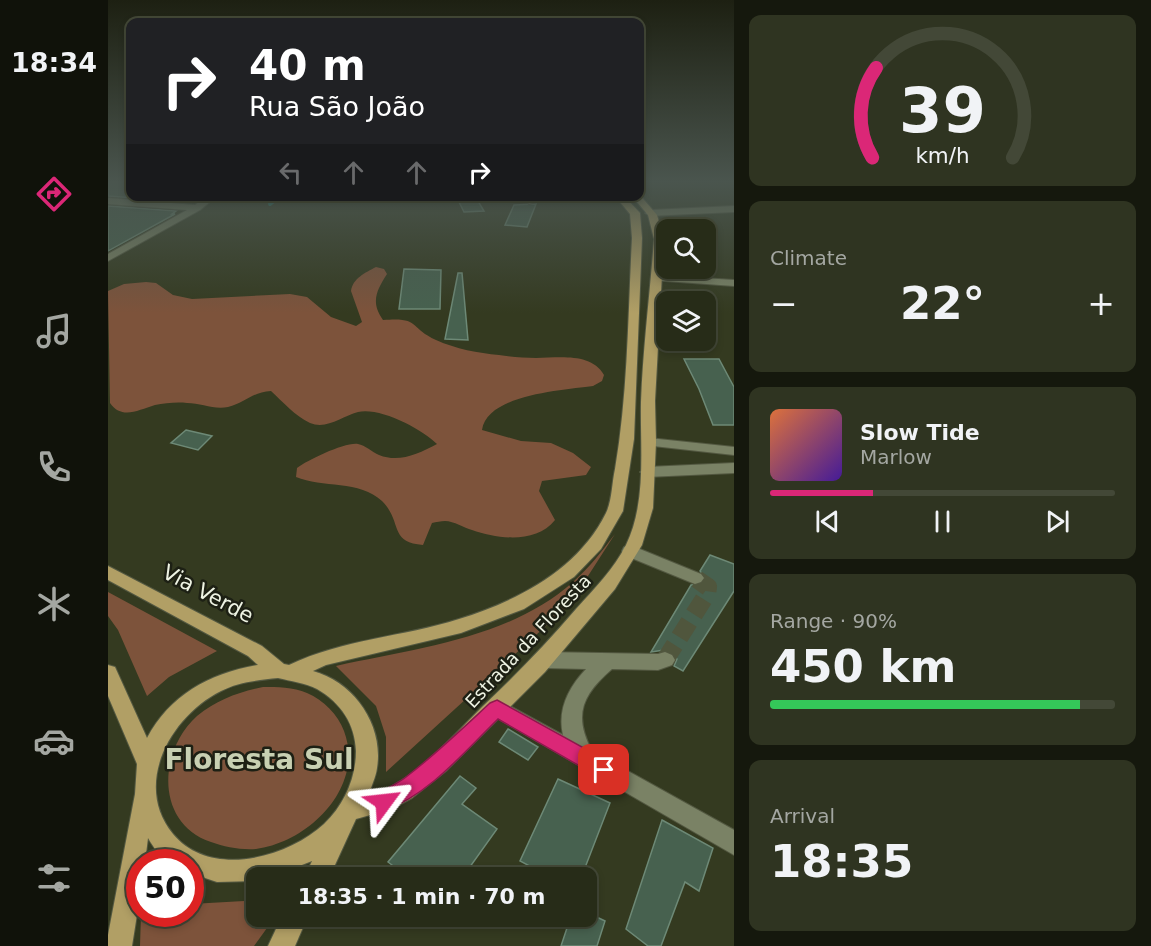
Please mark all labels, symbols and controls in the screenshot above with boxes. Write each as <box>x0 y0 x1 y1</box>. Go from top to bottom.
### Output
text: 40 m <box>249 41 366 90</box>
icon: right <box>150 42 228 120</box>
text: 18:34 <box>11 47 97 78</box>
text: 39 <box>899 74 986 147</box>
text: Rua São João <box>249 91 425 122</box>
text: km/h <box>915 143 970 168</box>
icon: left <box>274 156 307 189</box>
icon: ahead <box>337 156 370 189</box>
icon: ahead <box>400 156 433 189</box>
icon: right <box>463 156 496 189</box>
icon: directions <box>33 173 75 215</box>
map controls <box>656 219 716 351</box>
button: search <box>656 219 716 279</box>
text: Climate <box>770 246 847 270</box>
text: 22° <box>900 277 985 330</box>
text: − <box>770 284 798 323</box>
text: + <box>1087 284 1115 323</box>
button: layers <box>656 291 716 351</box>
icon: music <box>33 310 75 352</box>
text: Slow Tide <box>860 420 980 445</box>
text: Marlow <box>860 445 932 469</box>
icon: phone <box>33 446 75 488</box>
icon: previous <box>811 505 844 538</box>
icon: pause <box>926 505 959 538</box>
icon: next <box>1041 505 1074 538</box>
street label: Via Verde <box>158 560 258 628</box>
street label: Estrada da Floresta <box>461 570 595 712</box>
icon: climate <box>33 583 75 625</box>
text: Range · 90% <box>770 609 897 633</box>
text: 450 km <box>770 640 956 693</box>
icon: car <box>33 720 75 762</box>
district label: Floresta Sul <box>164 743 354 776</box>
pin <box>578 744 629 795</box>
icon: arrive <box>587 753 620 786</box>
position arrow <box>352 770 416 834</box>
text: Arrival <box>770 804 835 828</box>
text: 18:35 <box>770 835 913 888</box>
speed limit sign: 50 <box>126 849 204 927</box>
icon: filters <box>33 857 75 899</box>
text: 18:35 · 1 min · 70 m <box>298 884 545 909</box>

